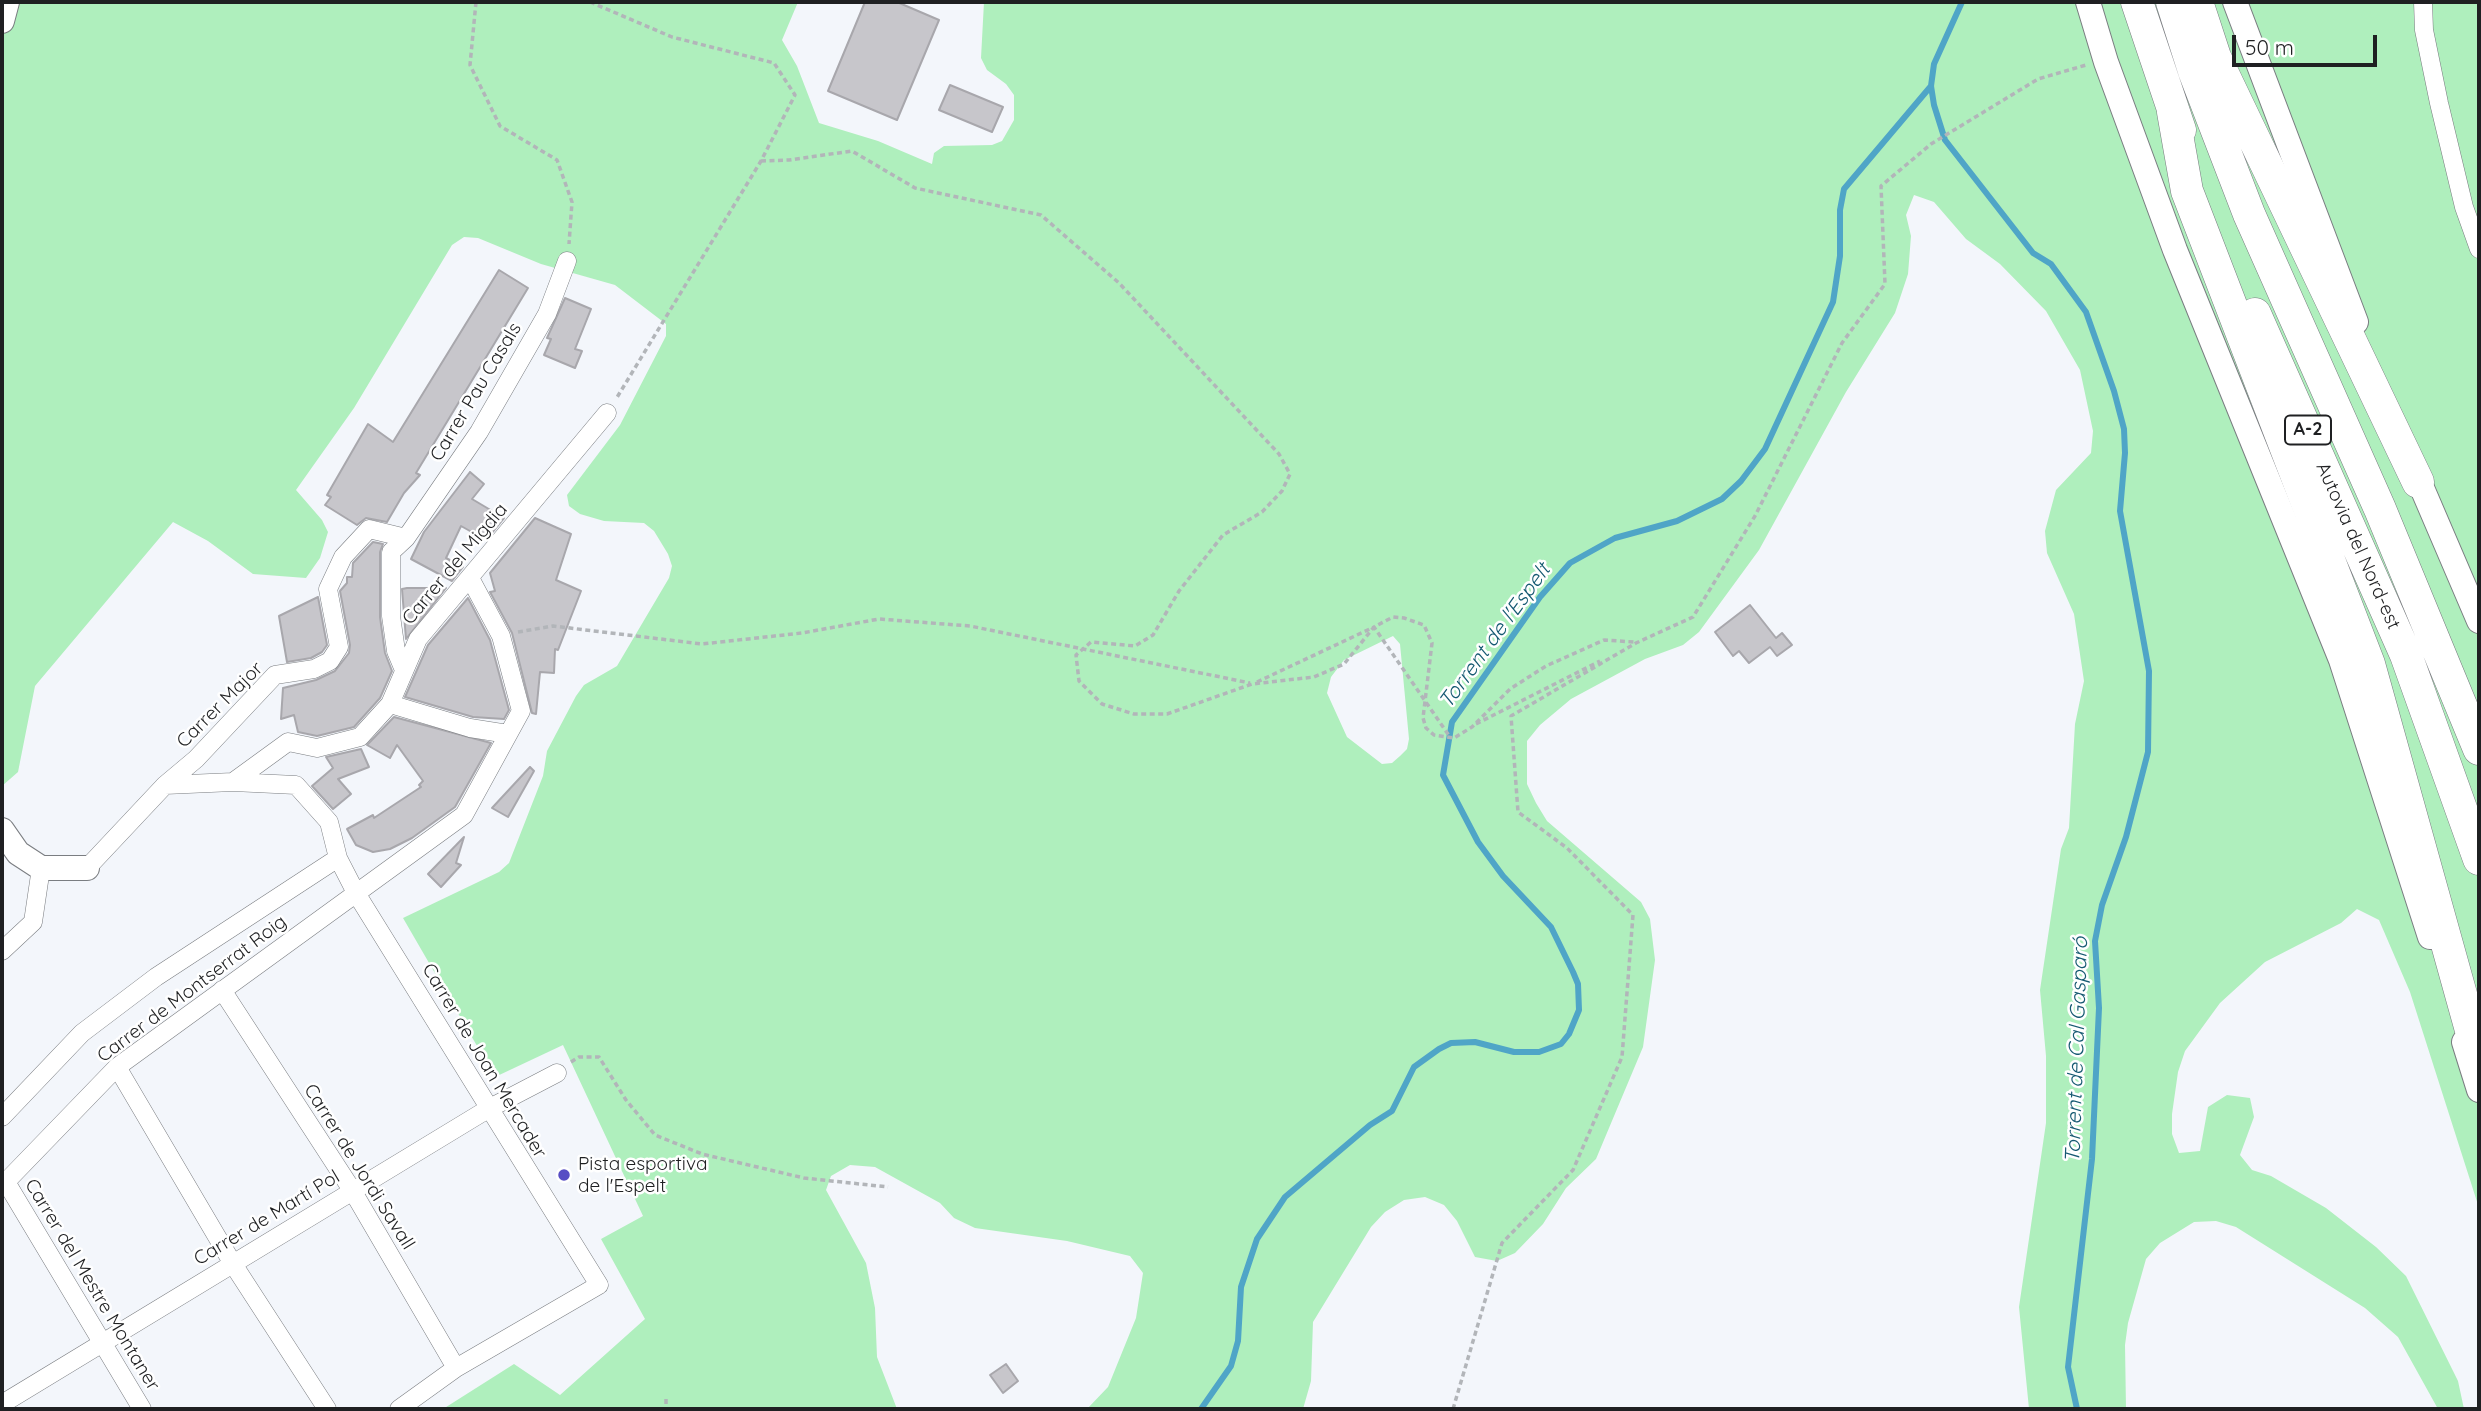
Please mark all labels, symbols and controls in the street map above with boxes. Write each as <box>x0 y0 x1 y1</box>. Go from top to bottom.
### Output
scale bar <box>2236 21 2381 65</box>
text: 50 m <box>2245 34 2294 60</box>
street label: Carrer Pau Casals <box>426 319 526 465</box>
road number: A-2 <box>2285 416 2331 444</box>
street label: Autovia del Nord-est <box>2311 459 2405 633</box>
street label: Carrer del Migdia <box>398 499 512 629</box>
water label: Torrent de l'Espelt <box>1434 559 1556 713</box>
street label: Carrer Major <box>172 657 268 753</box>
street label: Carrer de Montserrat Roig <box>93 910 291 1068</box>
water label: Torrent de Cal Gasparó <box>2060 936 2094 1164</box>
street label: Carrer de Joan Mercader <box>417 960 551 1162</box>
street label: Carrer de Jordi Savall <box>299 1080 419 1254</box>
place label: Pista esportiva de l'Espelt <box>578 1153 707 1197</box>
street label: Carrer de Martí Pol <box>190 1165 344 1271</box>
marker: Pista esportiva de l'Espelt <box>556 1167 572 1183</box>
street label: Carrer del Mestre Montaner <box>20 1175 164 1395</box>

